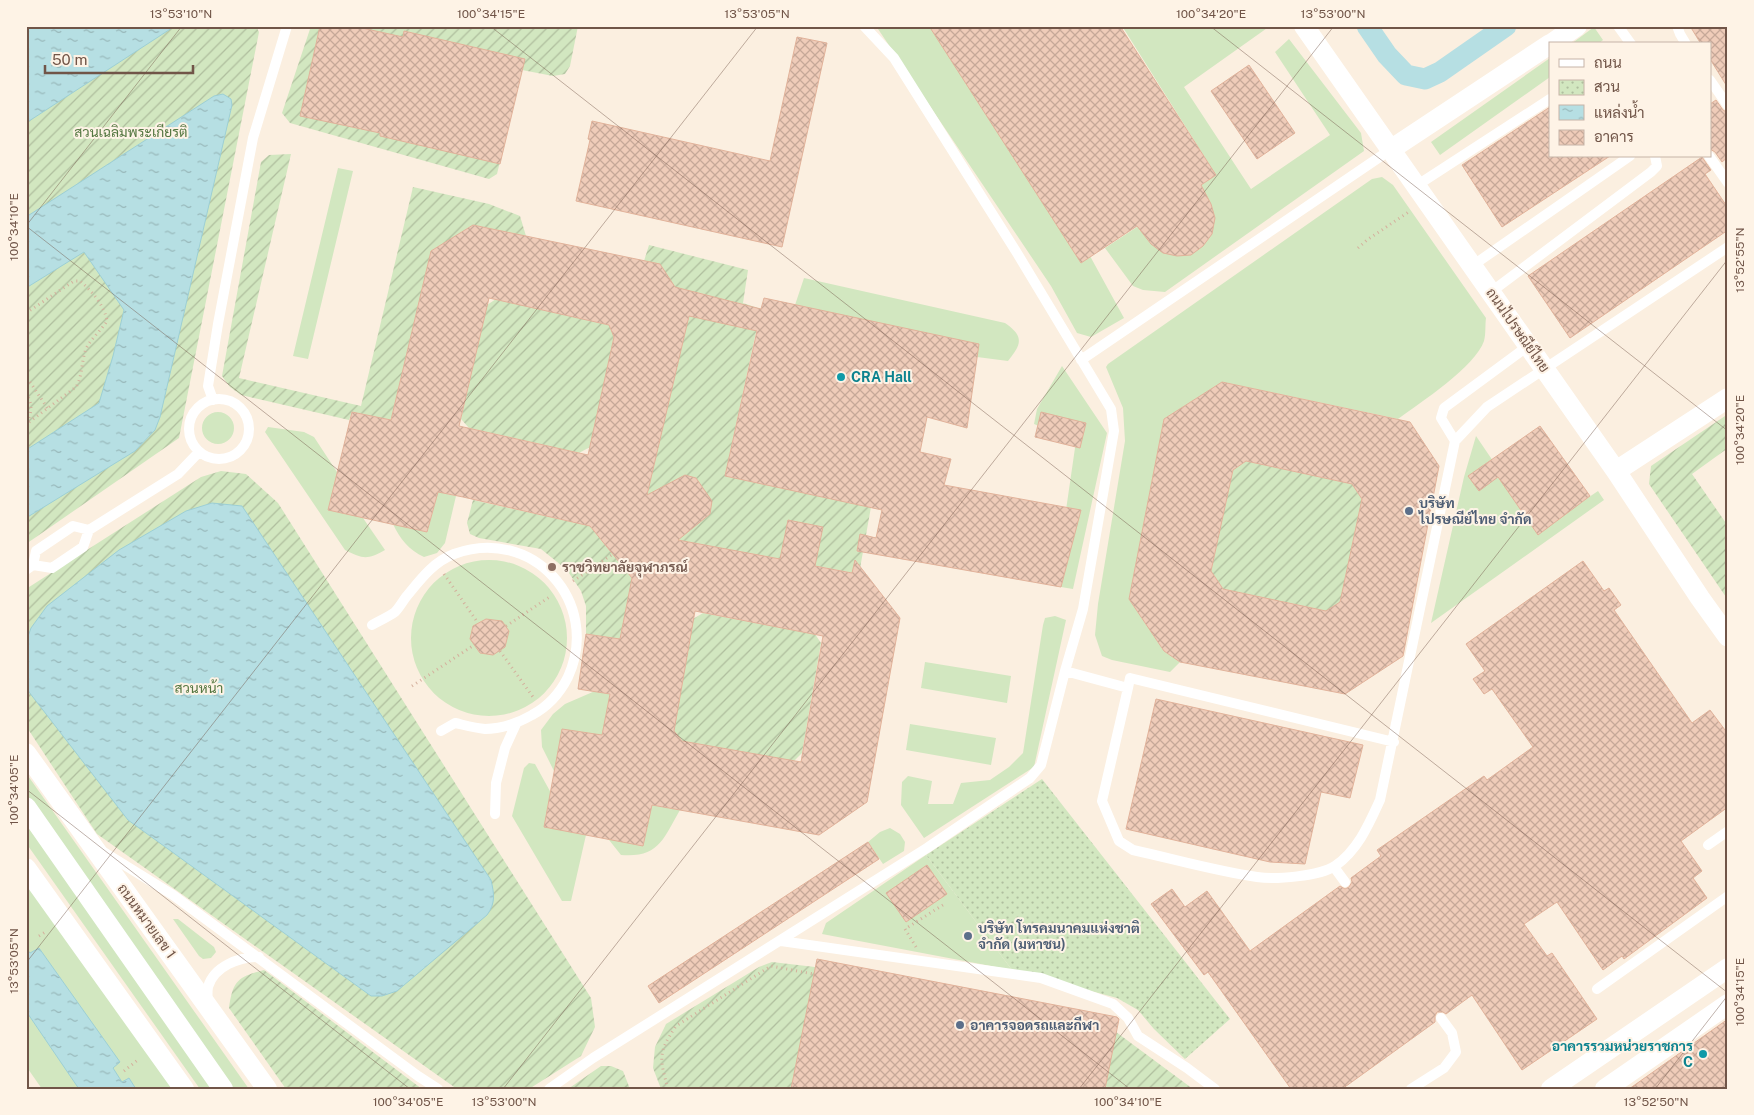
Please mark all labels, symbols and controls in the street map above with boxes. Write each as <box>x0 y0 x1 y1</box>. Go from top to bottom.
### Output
text: 13°53'10"N <box>150 7 212 21</box>
text: 100°34'15"E <box>457 7 525 21</box>
text: 13°53'05"N <box>724 7 790 21</box>
text: 100°34'20"E <box>1176 7 1246 21</box>
text: 13°53'00"N <box>1301 7 1366 21</box>
scale bar <box>45 42 192 74</box>
legend <box>1549 42 1712 158</box>
text: 50 m <box>52 51 87 68</box>
text: ถนน <box>1594 54 1622 71</box>
text: สวน <box>1594 78 1620 95</box>
text: แหล่งน้ำ <box>1594 100 1645 121</box>
park label: สวนเฉลิมพระเกียรติ <box>74 123 188 140</box>
text: อาคาร <box>1594 128 1634 145</box>
text: 100°34'10"E <box>7 193 21 261</box>
text: 13°52'55"N <box>1733 227 1747 293</box>
street label: ถนนไปรษณีย์ไทย <box>1483 284 1554 375</box>
place label: CRA Hall <box>851 369 912 385</box>
marker: CRA Hall <box>835 371 847 383</box>
text: 100°34'20"E <box>1733 395 1747 465</box>
place label: บริษัท ไปรษณีย์ไทย จำกัด <box>1418 495 1532 527</box>
marker: บริษัท ไปรษณีย์ไทย จำกัด <box>1403 505 1415 517</box>
place label: ราชวิทยาลัยจุฬาภรณ์ <box>562 558 689 578</box>
marker: ราชวิทยาลัยจุฬาภรณ์ <box>546 561 558 573</box>
park label: สวนหน้า <box>175 679 223 696</box>
text: 100°34'05"E <box>7 755 21 825</box>
street label: ถนนหมายเลข 1 <box>115 881 179 961</box>
place label: บริษัท โทรคมนาคมแห่งชาติ จำกัด (มหาชน) <box>978 919 1140 952</box>
text: 13°53'05"N <box>7 928 21 994</box>
marker: บริษัท โทรคมนาคมแห่งชาติ จำกัด (มหาชน) <box>962 930 974 942</box>
text: 100°34'15"E <box>1733 958 1747 1026</box>
place label: อาคารจอดรถและกีฬา <box>970 1016 1099 1033</box>
marker: อาคารจอดรถและกีฬา <box>954 1019 966 1031</box>
place label: อาคารรวมหน่วยราชการ C <box>1552 1038 1693 1070</box>
marker: อาคารรวมหน่วยราชการ C <box>1697 1048 1709 1060</box>
text: 100°34'05"E <box>373 1095 443 1109</box>
text: 13°53'00"N <box>472 1095 537 1109</box>
text: 100°34'10"E <box>1094 1095 1162 1109</box>
text: 13°52'50"N <box>1624 1095 1689 1109</box>

